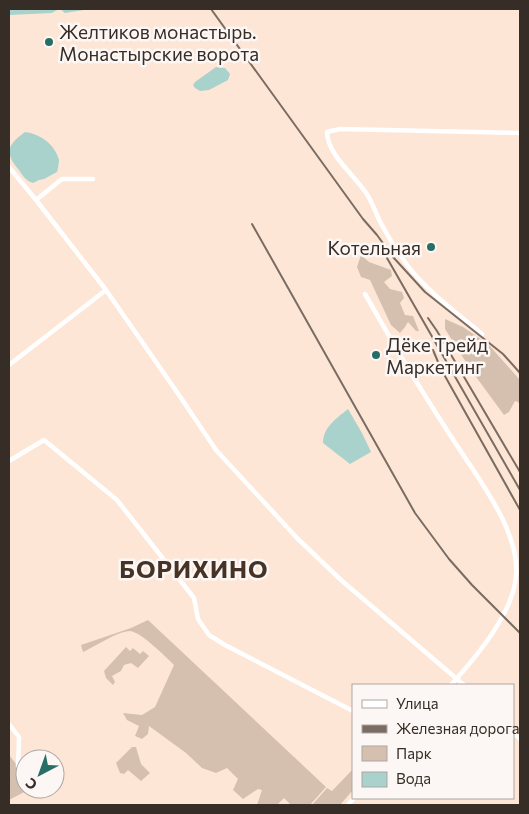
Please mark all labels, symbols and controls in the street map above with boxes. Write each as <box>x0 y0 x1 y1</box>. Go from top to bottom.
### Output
place label: Желтиков монастырь. Монастырские ворота <box>59 20 259 65</box>
marker: Желтиков монастырь. Монастырские ворота <box>43 36 55 48</box>
place label: Котельная <box>328 236 421 259</box>
marker: Котельная <box>425 241 437 253</box>
place label: Дёке Трейд Маркетинг <box>386 333 488 378</box>
marker: Дёке Трейд Маркетинг <box>370 349 382 361</box>
district label: БОРИХИНО <box>119 554 269 583</box>
legend <box>352 684 514 799</box>
text: Улица <box>396 694 438 712</box>
text: Железная дорога <box>396 719 520 737</box>
text: Парк <box>396 744 432 762</box>
north arrow <box>15 749 65 799</box>
text: Вода <box>396 769 431 787</box>
text: С <box>22 775 40 794</box>

